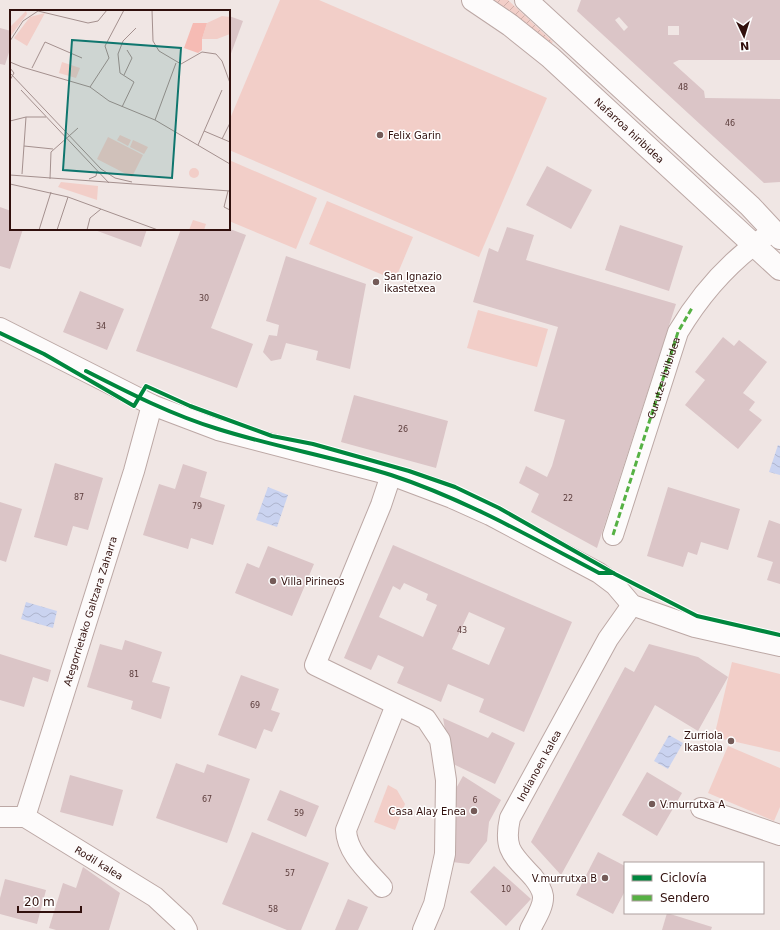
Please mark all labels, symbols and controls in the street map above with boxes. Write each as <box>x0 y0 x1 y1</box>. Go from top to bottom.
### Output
inset map <box>10 10 230 230</box>
north arrow <box>724 16 764 56</box>
text: N <box>740 39 750 52</box>
house number: 48 <box>678 83 688 92</box>
street label: Nafarroa hiribidea <box>592 96 666 165</box>
house number: 46 <box>725 119 735 128</box>
marker: Felix Garin <box>375 130 385 140</box>
place label: Felix Garin <box>388 130 441 141</box>
place label: San Ignazio ikastetxea <box>384 271 442 294</box>
marker: San Ignazio ikastetxea <box>371 277 381 287</box>
house number: 30 <box>199 294 209 303</box>
house number: 34 <box>96 322 106 331</box>
street label: Gurutze ibilbidea <box>646 336 682 420</box>
house number: 26 <box>398 425 408 434</box>
house number: 87 <box>74 493 84 502</box>
house number: 22 <box>563 494 573 503</box>
house number: 79 <box>192 502 202 511</box>
street label: Ategorrietako Galtzara Zaharra <box>62 535 119 687</box>
marker: Villa Pirineos <box>268 576 278 586</box>
place label: Villa Pirineos <box>281 576 345 587</box>
house number: 43 <box>457 626 467 635</box>
house number: 81 <box>129 670 139 679</box>
house number: 69 <box>250 701 260 710</box>
street label: Indianoen kalea <box>515 728 563 803</box>
place label: Zurriola Ikastola <box>684 730 723 753</box>
marker: Zurriola Ikastola <box>726 736 736 746</box>
house number: 67 <box>202 795 212 804</box>
house number: 6 <box>472 796 478 805</box>
marker: V.murrutxa A <box>647 799 657 809</box>
place label: V.murrutxa A <box>660 799 725 810</box>
place label: Casa Alay Enea <box>389 806 466 817</box>
marker: Casa Alay Enea <box>469 806 479 816</box>
house number: 59 <box>294 809 304 818</box>
street label: Rodil kalea <box>73 844 125 882</box>
legend <box>624 862 764 914</box>
house number: 57 <box>285 869 295 878</box>
text: Ciclovía <box>660 871 707 885</box>
place label: V.murrutxa B <box>532 873 597 884</box>
marker: V.murrutxa B <box>600 873 610 883</box>
house number: 10 <box>501 885 511 894</box>
scale bar <box>18 888 81 914</box>
text: Sendero <box>660 891 710 905</box>
text: 20 m <box>24 895 55 909</box>
house number: 58 <box>268 905 278 914</box>

